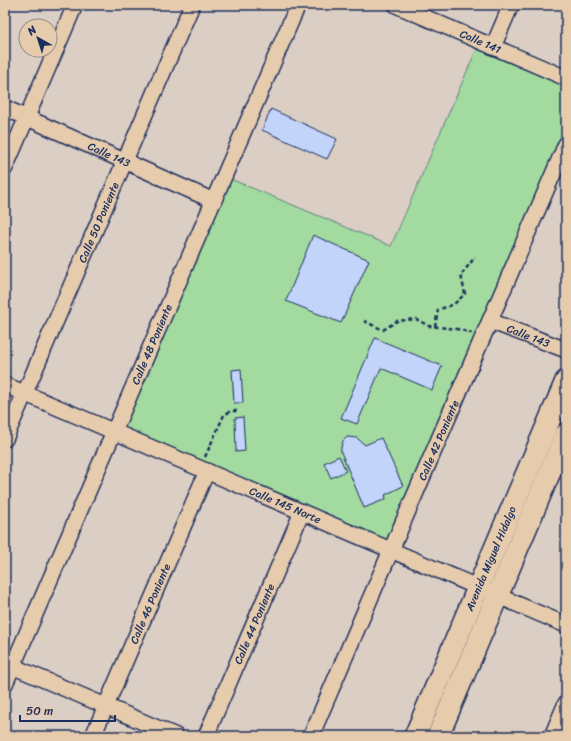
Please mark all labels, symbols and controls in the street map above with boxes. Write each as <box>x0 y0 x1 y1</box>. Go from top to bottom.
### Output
north arrow <box>18 18 58 58</box>
text: N <box>22 21 41 41</box>
street label: Calle 141 <box>457 24 505 59</box>
street label: Calle 143 <box>85 137 134 172</box>
street label: Calle 50 Poniente <box>73 178 124 266</box>
street label: Calle 48 Poniente <box>126 300 178 388</box>
street label: Calle 143 <box>504 319 553 352</box>
street label: Calle 42 Poniente <box>413 396 464 483</box>
street label: Calle 145 Norte <box>246 481 325 529</box>
street label: Avenida Miguel Hidalgo <box>459 502 521 615</box>
street label: Calle 46 Poniente <box>124 560 176 647</box>
street label: Calle 44 Poniente <box>228 580 280 667</box>
scale bar <box>20 697 115 723</box>
text: 50 m <box>26 700 53 722</box>

